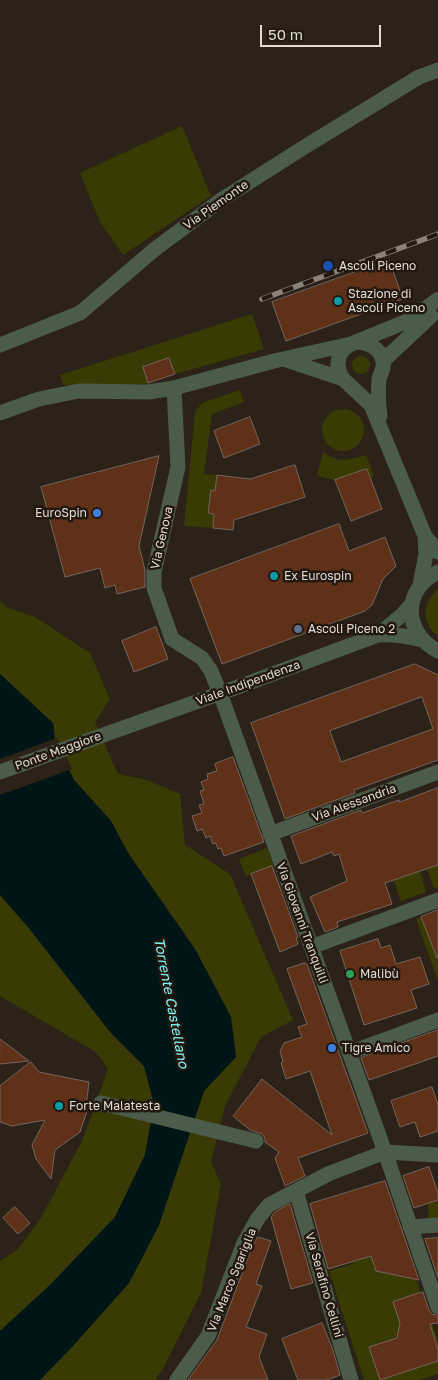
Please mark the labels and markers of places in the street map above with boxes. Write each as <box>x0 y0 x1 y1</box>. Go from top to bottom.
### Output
marker: Ascoli Piceno <box>321 259 335 273</box>
place label: Ascoli Piceno <box>339 259 416 273</box>
place label: Stazione di Ascoli Piceno <box>348 287 425 315</box>
marker: Stazione di Ascoli Piceno <box>332 295 344 307</box>
place label: EuroSpin <box>35 506 87 520</box>
marker: EuroSpin <box>91 507 103 519</box>
place label: Ex Eurospin <box>284 569 352 583</box>
marker: Ex Eurospin <box>268 570 280 582</box>
place label: Ascoli Piceno 2 <box>308 622 395 636</box>
marker: Ascoli Piceno 2 <box>292 623 304 635</box>
place label: Malibù <box>360 967 399 981</box>
marker: Malibù <box>344 968 356 980</box>
place label: Tigre Amico <box>342 1041 410 1055</box>
marker: Tigre Amico <box>326 1042 338 1054</box>
place label: Forte Malatesta <box>69 1099 160 1113</box>
marker: Forte Malatesta <box>53 1100 65 1112</box>

